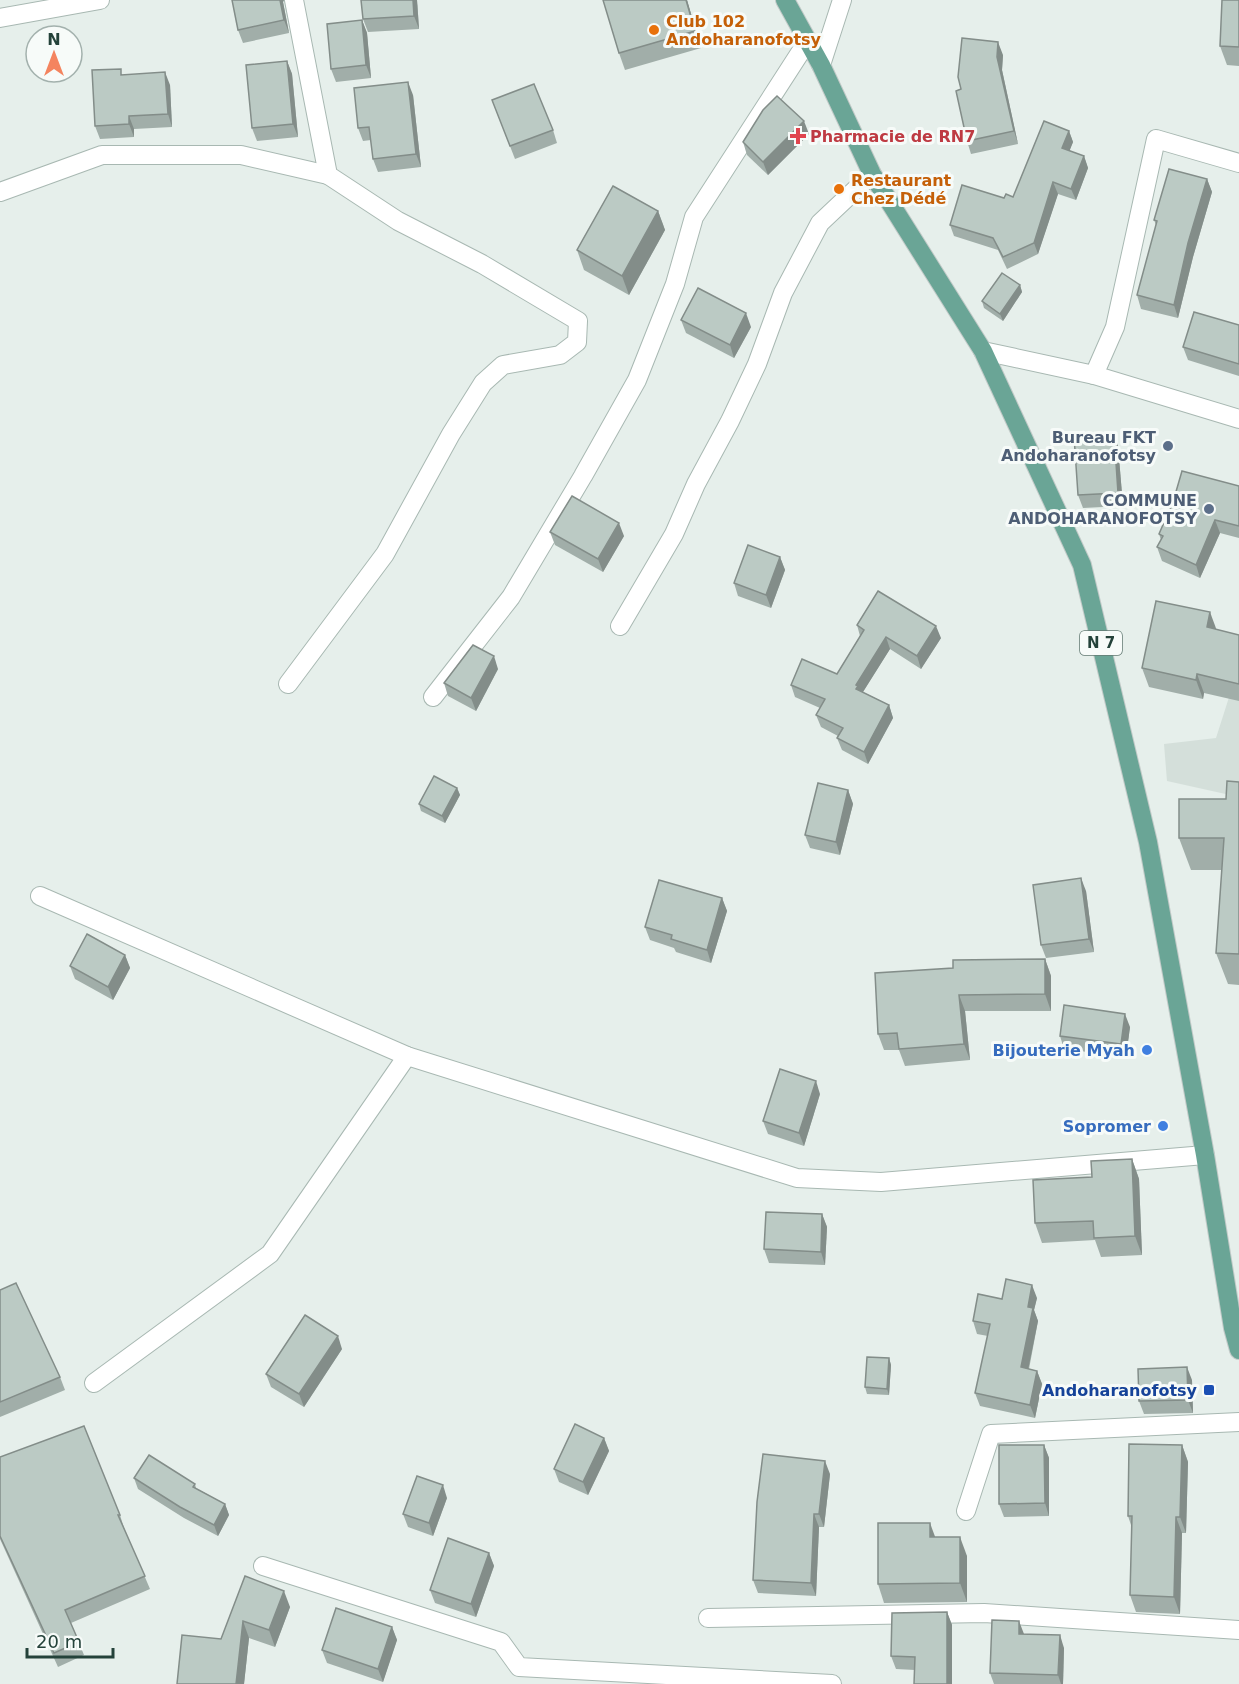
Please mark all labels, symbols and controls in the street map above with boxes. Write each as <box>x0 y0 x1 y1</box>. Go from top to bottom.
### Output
place label: Club 102 Andoharanofotsy <box>666 12 822 49</box>
marker: Club 102 Andoharanofotsy <box>647 23 661 37</box>
north arrow <box>24 24 84 84</box>
text: N <box>47 30 61 49</box>
place label: Pharmacie de RN7 <box>810 127 975 146</box>
marker: Pharmacie de RN7 <box>791 129 805 143</box>
place label: Restaurant Chez Dédé <box>851 171 952 208</box>
marker: Restaurant Chez Dédé <box>832 182 846 196</box>
place label: Bureau FKT Andoharanofotsy <box>1001 428 1157 465</box>
marker: Bureau FKT Andoharanofotsy <box>1161 439 1175 453</box>
place label: COMMUNE ANDOHARANOFOTSY <box>1008 491 1197 528</box>
marker: COMMUNE ANDOHARANOFOTSY <box>1202 502 1216 516</box>
road number: N 7 <box>1080 631 1122 655</box>
place label: Bijouterie Myah <box>993 1041 1135 1060</box>
marker: Bijouterie Myah <box>1140 1043 1154 1057</box>
place label: Sopromer <box>1063 1117 1151 1136</box>
marker: Sopromer <box>1156 1119 1170 1133</box>
place label: Andoharanofotsy <box>1042 1381 1198 1400</box>
marker: Andoharanofotsy <box>1202 1383 1216 1397</box>
scale bar <box>27 1621 112 1659</box>
text: 20 m <box>36 1631 82 1652</box>

